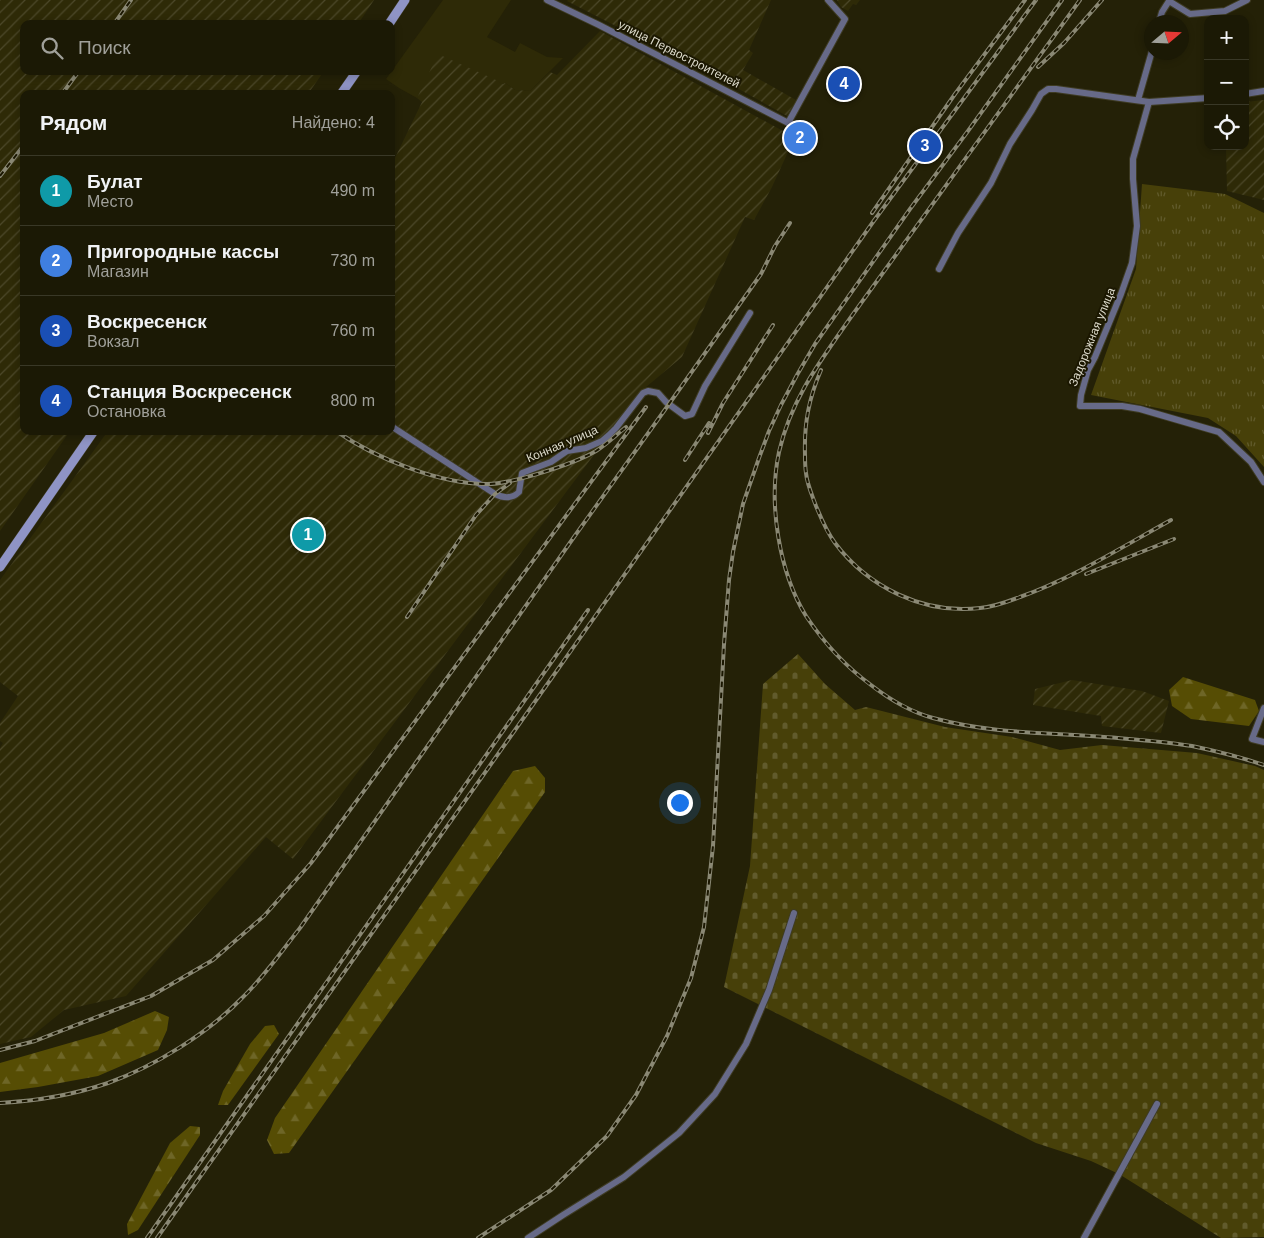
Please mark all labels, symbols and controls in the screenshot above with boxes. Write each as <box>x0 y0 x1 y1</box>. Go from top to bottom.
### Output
north arrow <box>1144 15 1189 60</box>
map controls <box>1204 15 1249 150</box>
button: + <box>1204 15 1249 60</box>
street label: улица Первостроителей <box>616 17 742 91</box>
search box <box>20 20 395 75</box>
icon: search <box>38 34 66 62</box>
text: Поиск <box>78 37 131 58</box>
button: − <box>1204 60 1249 105</box>
pin: 4 <box>828 65 860 103</box>
button: locate <box>1204 105 1249 150</box>
text: Рядом <box>40 111 107 134</box>
text: Найдено: 4 <box>292 114 375 131</box>
pin: 2 <box>784 119 816 157</box>
pin: 3 <box>909 127 941 165</box>
text: Булат <box>87 171 143 192</box>
text: 1 <box>52 182 60 199</box>
text: 490 m <box>331 182 375 199</box>
text: Место <box>87 193 133 210</box>
text: Пригородные кассы <box>87 241 279 262</box>
text: 2 <box>52 252 60 269</box>
text: 730 m <box>331 252 375 269</box>
text: Магазин <box>87 263 149 280</box>
street label: Задорожная улица <box>1066 285 1118 388</box>
text: Воскресенск <box>87 311 207 332</box>
text: 3 <box>52 322 60 339</box>
text: 760 m <box>331 322 375 339</box>
text: Вокзал <box>87 333 139 350</box>
text: Станция Воскресенск <box>87 381 292 402</box>
text: 4 <box>52 392 60 409</box>
text: 800 m <box>331 392 375 409</box>
text: Остановка <box>87 403 166 420</box>
street label: Конная улица <box>524 423 600 465</box>
pin: 1 <box>292 516 324 554</box>
your location <box>667 790 693 816</box>

